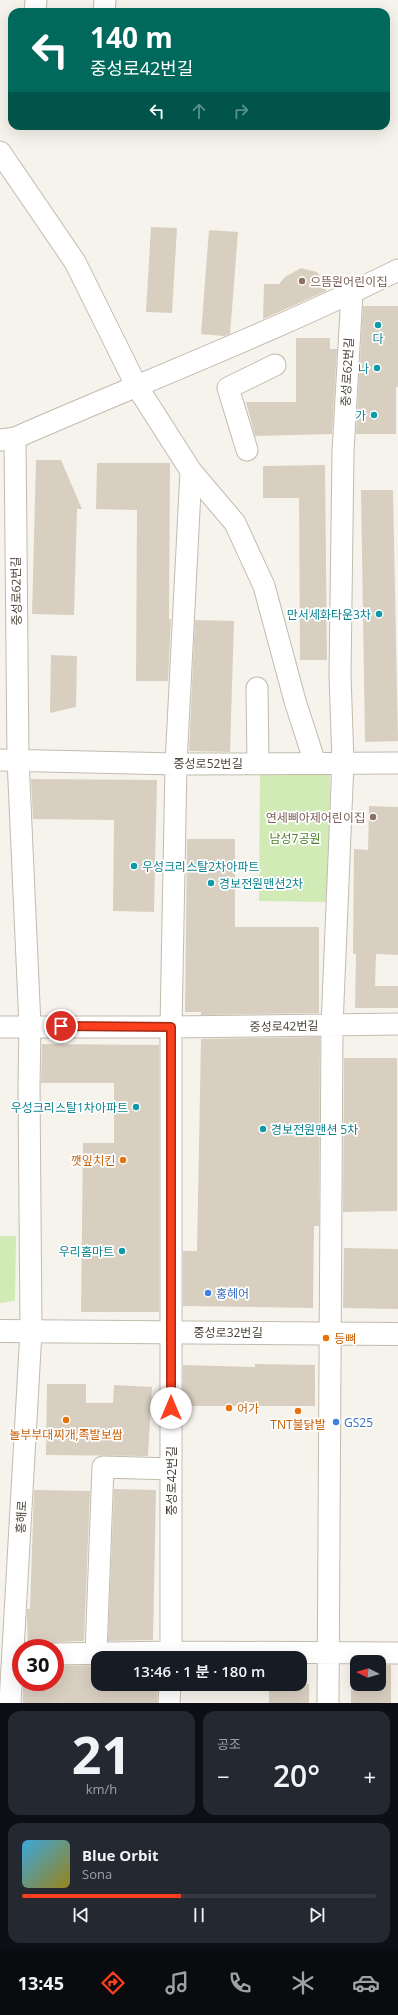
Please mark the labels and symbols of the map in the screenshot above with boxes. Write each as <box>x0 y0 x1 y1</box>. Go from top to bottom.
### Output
place label: 으뜸원어린이집 <box>310 273 387 290</box>
marker: 으뜸원어린이집 <box>297 276 307 286</box>
marker: 다 <box>373 320 383 330</box>
place label: 다 <box>372 330 384 347</box>
street label: 중성로62번길 <box>337 337 357 407</box>
place label: 나 <box>358 360 369 377</box>
marker: 나 <box>372 363 382 373</box>
place label: 가 <box>355 407 366 424</box>
marker: 가 <box>369 410 379 420</box>
street label: 중성로62번길 <box>7 556 25 626</box>
place label: 만서세화타운3차 <box>287 606 371 623</box>
marker: 만서세화타운3차 <box>374 609 384 619</box>
street label: 중성로52번길 <box>174 755 242 772</box>
place label: 연세삐아제어린이집 <box>266 809 365 826</box>
marker: 연세삐아제어린이집 <box>368 812 378 822</box>
park label: 남성7공원 <box>269 830 321 847</box>
place label: 우성크리스탈2차아파트 <box>142 858 259 875</box>
marker: 우성크리스탈2차아파트 <box>129 861 139 871</box>
place label: 경보전원맨션2차 <box>219 875 303 892</box>
marker: 경보전원맨션2차 <box>206 878 216 888</box>
pin <box>44 1009 78 1043</box>
street label: 중성로42번길 <box>249 1017 319 1035</box>
place label: 우성크리스탈1차아파트 <box>11 1099 128 1116</box>
marker: 우성크리스탈1차아파트 <box>131 1102 141 1112</box>
place label: 경보전원맨션 5차 <box>271 1121 358 1138</box>
marker: 경보전원맨션 5차 <box>258 1124 268 1134</box>
place label: 깻잎치킨 <box>71 1152 115 1169</box>
marker: 깻잎치킨 <box>118 1155 128 1165</box>
place label: 우리홈마트 <box>59 1243 114 1260</box>
marker: 우리홈마트 <box>117 1246 127 1256</box>
place label: 홍헤어 <box>216 1285 249 1302</box>
marker: 홍헤어 <box>203 1288 213 1298</box>
street label: 중성로32번길 <box>194 1324 262 1341</box>
place label: 등뼈 <box>334 1330 356 1347</box>
marker: 등뼈 <box>321 1333 331 1343</box>
position arrow <box>150 1387 192 1429</box>
place label: 어가 <box>237 1400 259 1417</box>
marker: 어가 <box>224 1403 234 1413</box>
marker: TNT불닭발 <box>293 1406 303 1416</box>
place label: GS25 <box>344 1414 373 1431</box>
marker: 놀부부대찌개,족발보쌈 <box>61 1415 71 1425</box>
place label: TNT불닭발 <box>270 1416 326 1433</box>
marker: GS25 <box>331 1417 341 1427</box>
place label: 놀부부대찌개,족발보쌈 <box>9 1426 123 1443</box>
street label: 중성로42번길 <box>163 1447 180 1515</box>
street label: 흥해로 <box>12 1500 30 1534</box>
speed limit sign: 30 <box>12 1639 64 1691</box>
north arrow <box>350 1655 386 1691</box>

